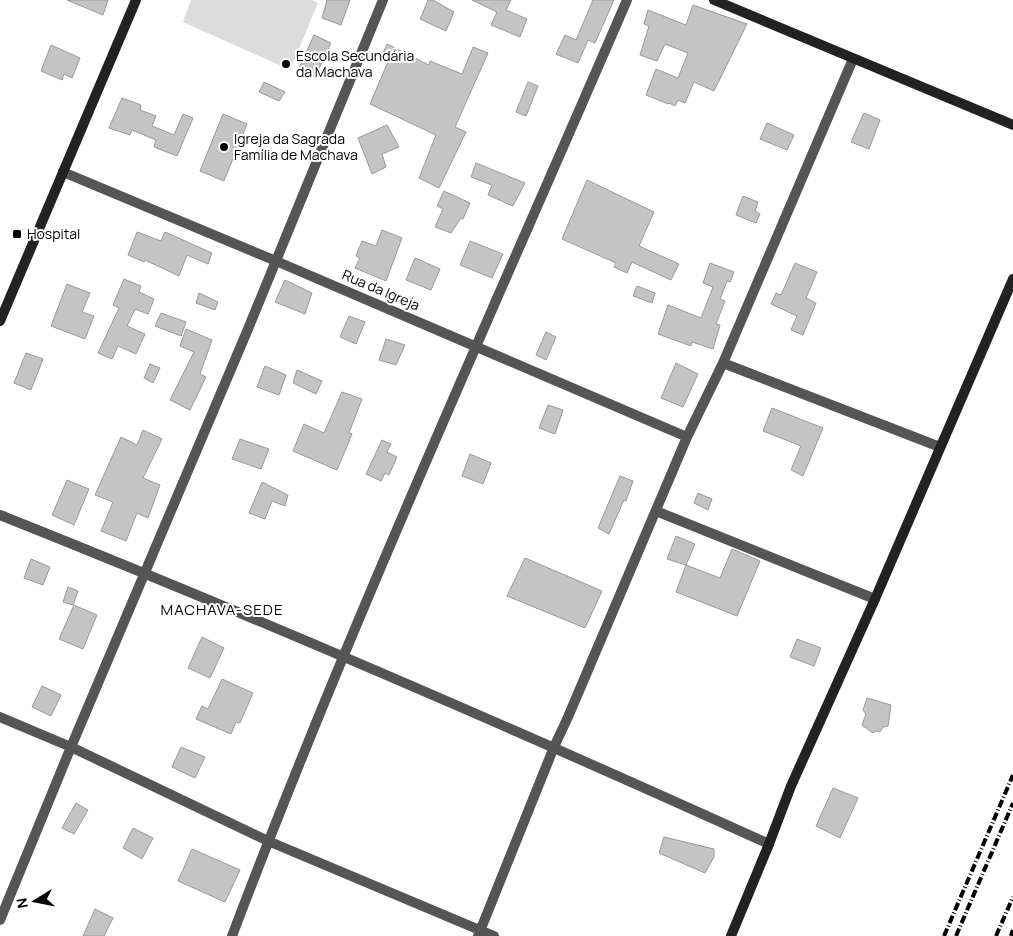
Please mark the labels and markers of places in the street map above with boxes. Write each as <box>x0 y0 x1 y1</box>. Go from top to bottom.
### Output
place label: Escola Secundária da Machava <box>296 46 414 81</box>
marker: Escola Secundária da Machava <box>280 58 292 70</box>
place label: Igreja da Sagrada Família de Machava <box>234 129 358 164</box>
marker: Igreja da Sagrada Família de Machava <box>218 141 230 153</box>
place label: Hospital <box>27 224 80 243</box>
marker: Hospital <box>11 228 23 240</box>

